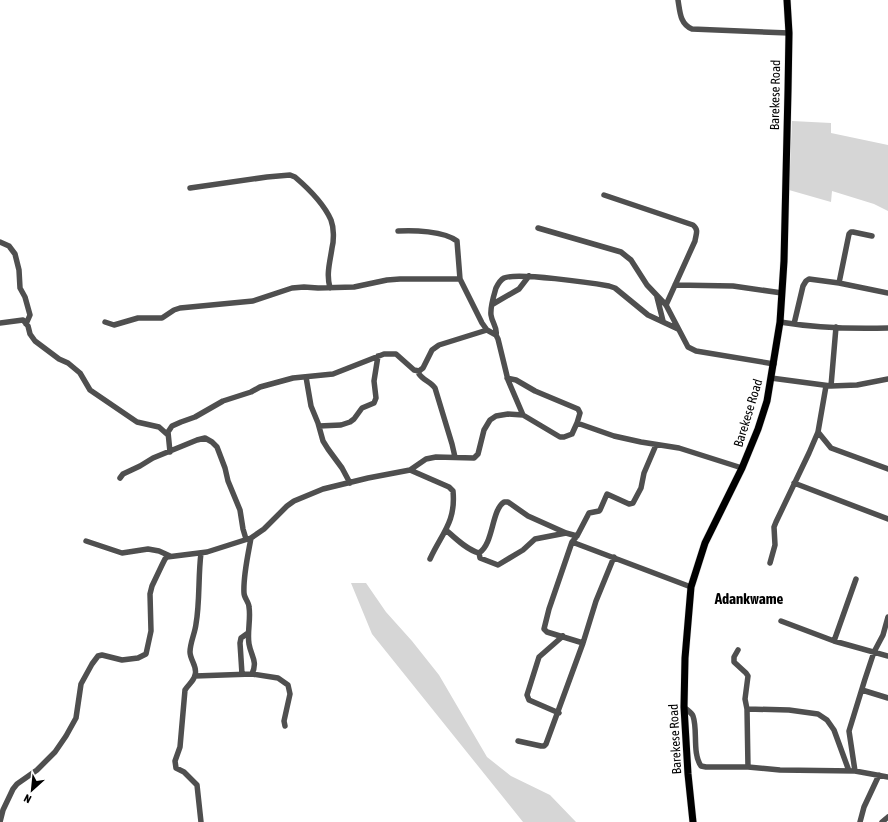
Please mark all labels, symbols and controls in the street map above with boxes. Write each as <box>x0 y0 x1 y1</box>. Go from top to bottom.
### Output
street label: Barekese Road <box>767 60 783 130</box>
street label: Barekese Road <box>731 377 765 449</box>
district label: Adankwame <box>714 590 784 607</box>
street label: Barekese Road <box>666 703 684 775</box>
north arrow <box>12 770 52 810</box>
text: N <box>22 792 33 806</box>

